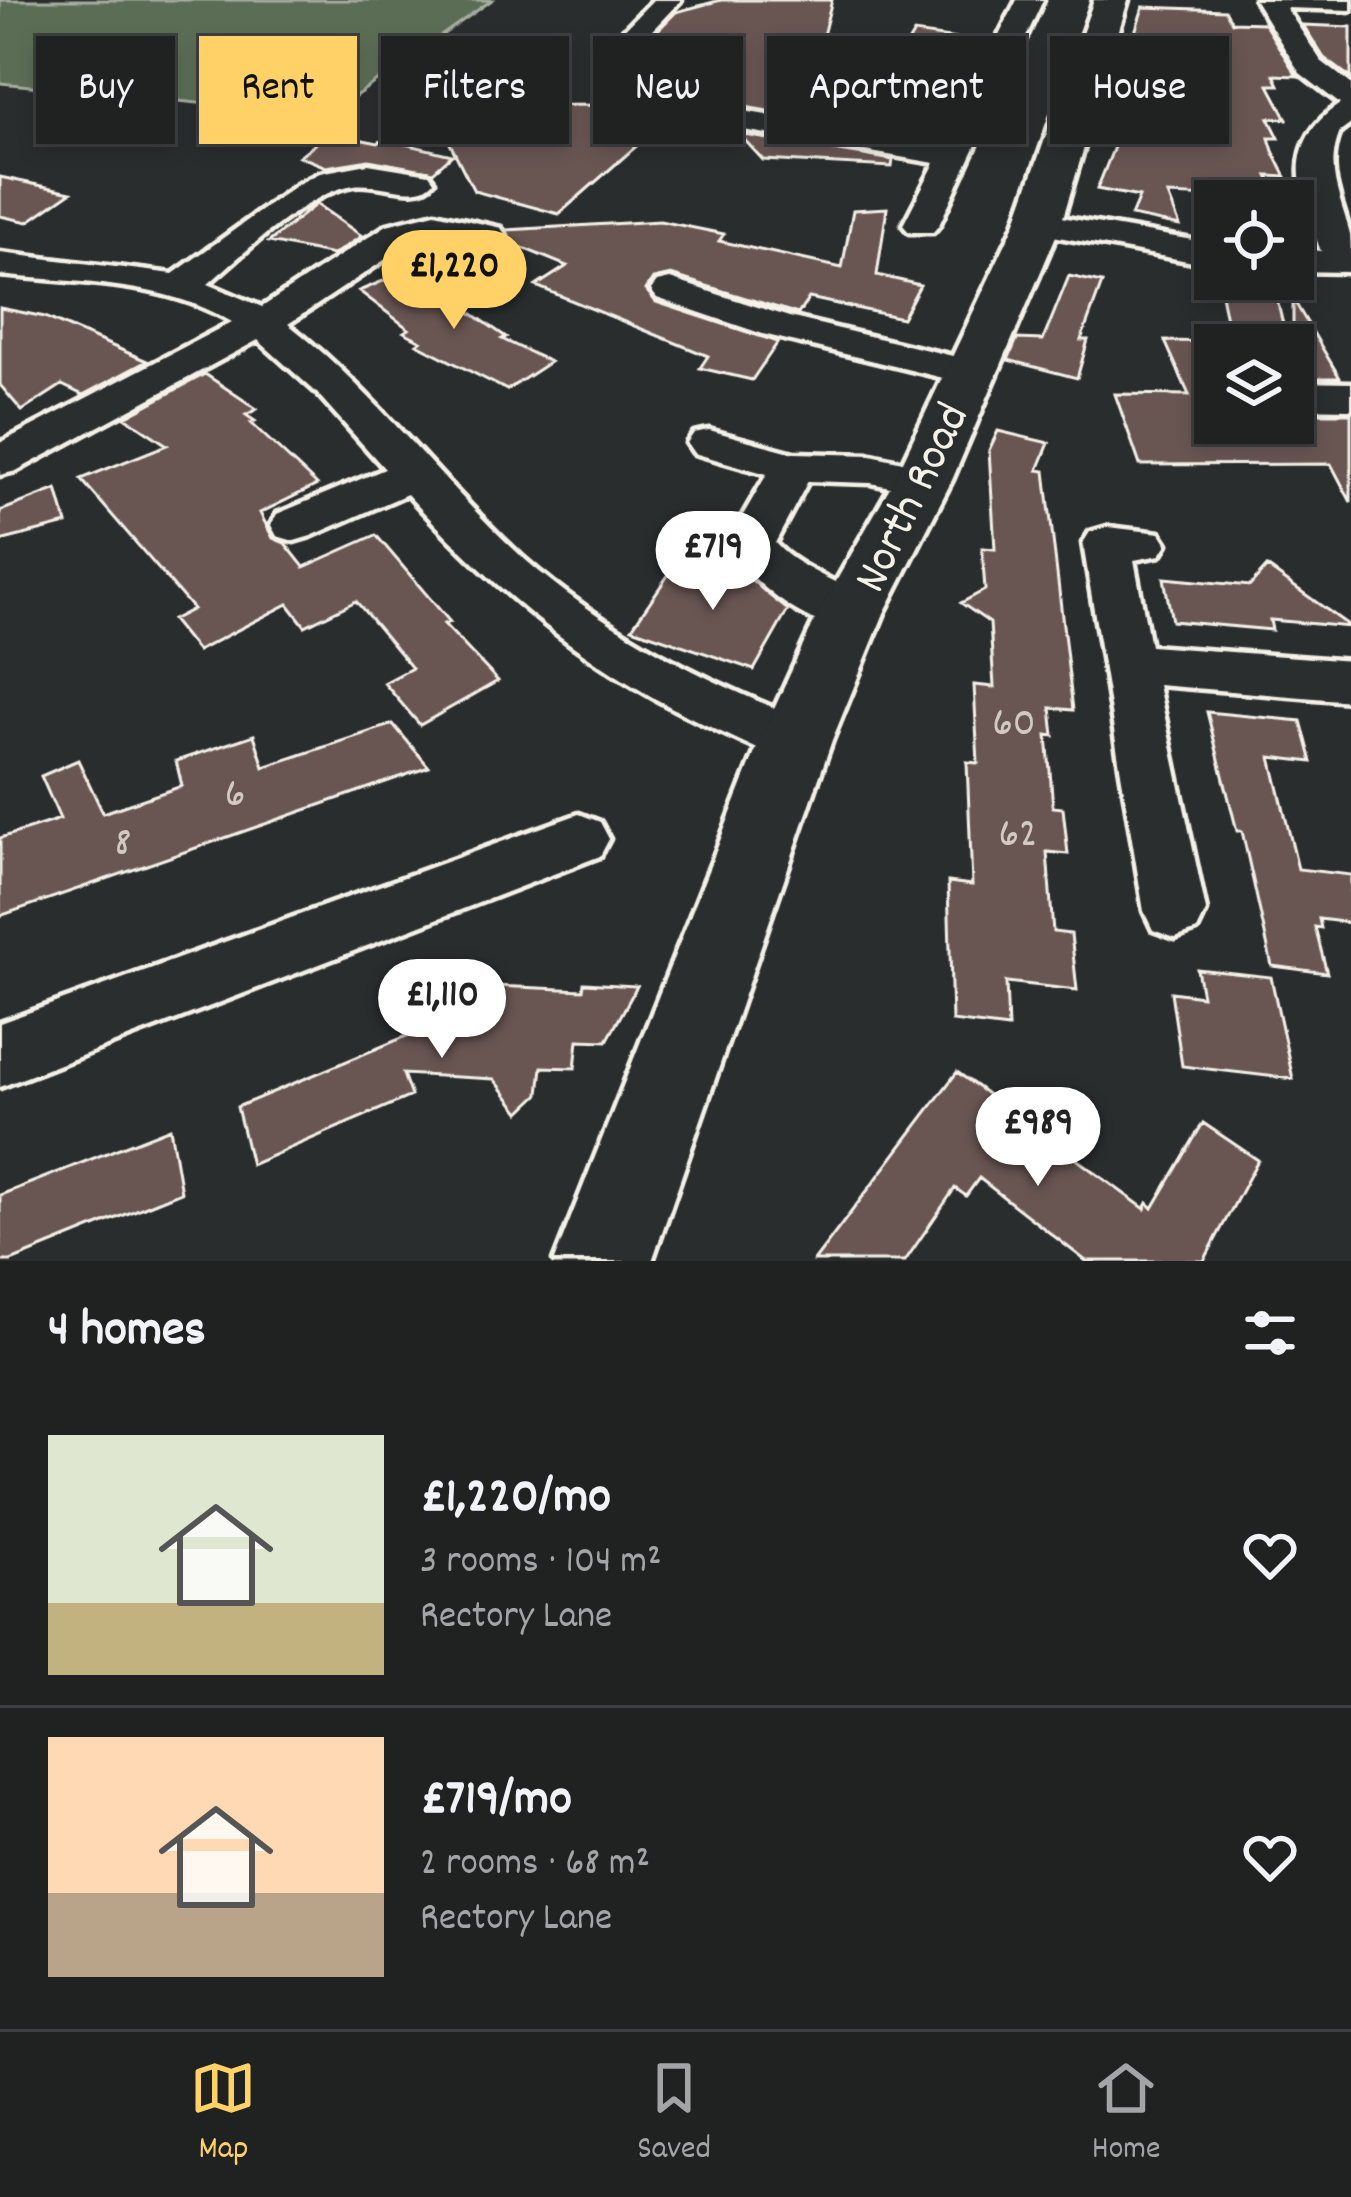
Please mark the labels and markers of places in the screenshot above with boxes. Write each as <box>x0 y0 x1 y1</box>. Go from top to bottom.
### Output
pin: £1,220 <box>356 230 552 332</box>
pin: £719 <box>642 511 784 613</box>
pin: £1,110 <box>344 959 540 1061</box>
pin: £989 <box>967 1087 1109 1189</box>

